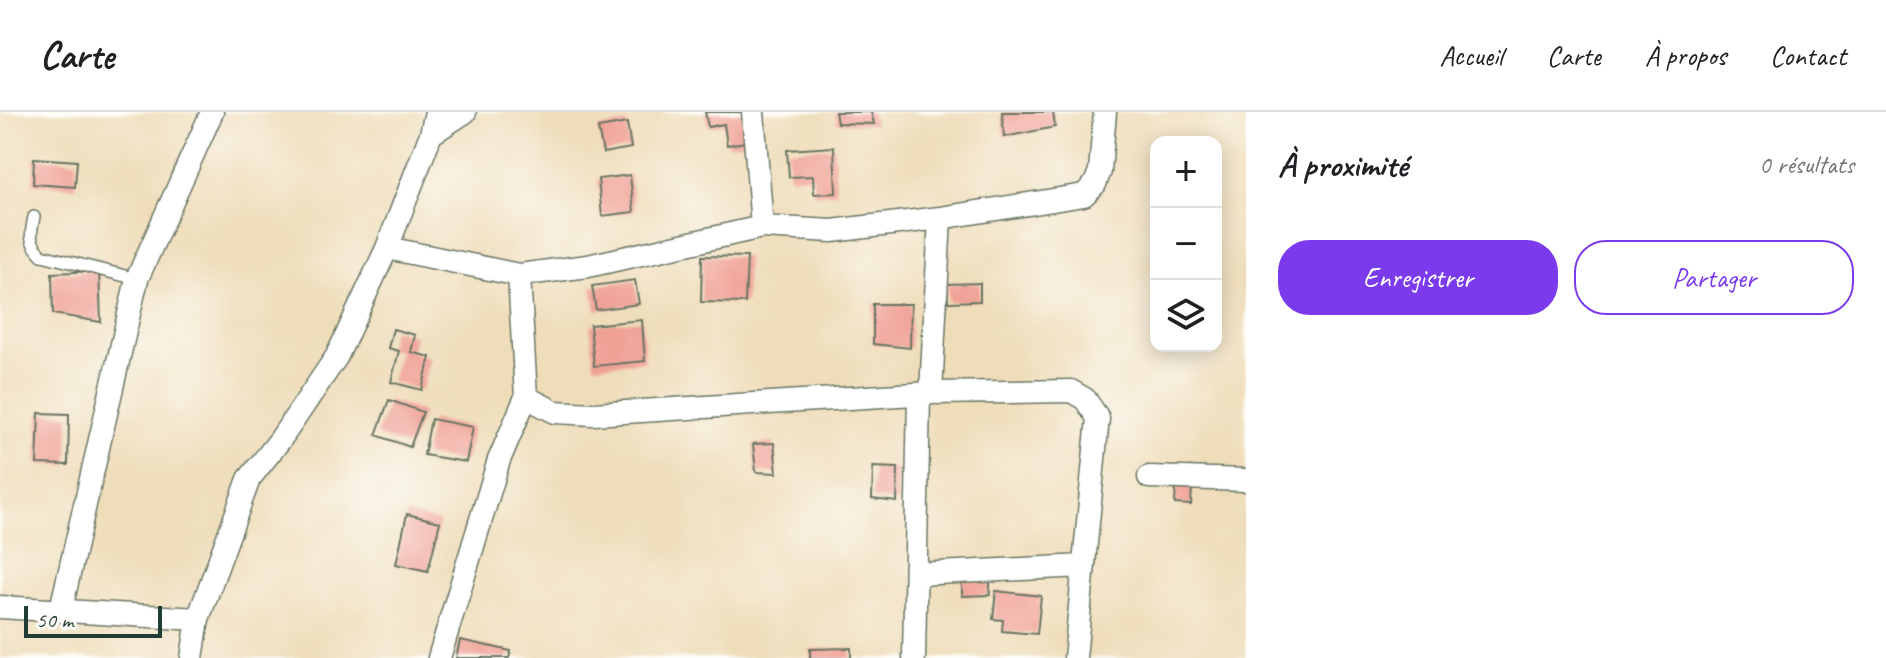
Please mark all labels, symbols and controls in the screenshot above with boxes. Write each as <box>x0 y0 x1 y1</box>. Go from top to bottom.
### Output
text: Carte <box>40 32 114 79</box>
text: Accueil <box>1440 38 1503 73</box>
text: Carte <box>1547 38 1601 73</box>
text: À propos <box>1645 38 1726 73</box>
text: Contact <box>1770 38 1846 73</box>
map controls <box>1150 136 1222 352</box>
button: + <box>1150 136 1222 208</box>
text: À proximité <box>1278 143 1407 186</box>
text: 0 résultats <box>1759 148 1854 181</box>
button: − <box>1150 208 1222 280</box>
button: Enregistrer <box>1278 240 1558 315</box>
button: Partager <box>1574 240 1854 315</box>
button: layers <box>1150 280 1222 352</box>
scale bar <box>24 602 162 638</box>
text: 50 m <box>36 606 73 634</box>

